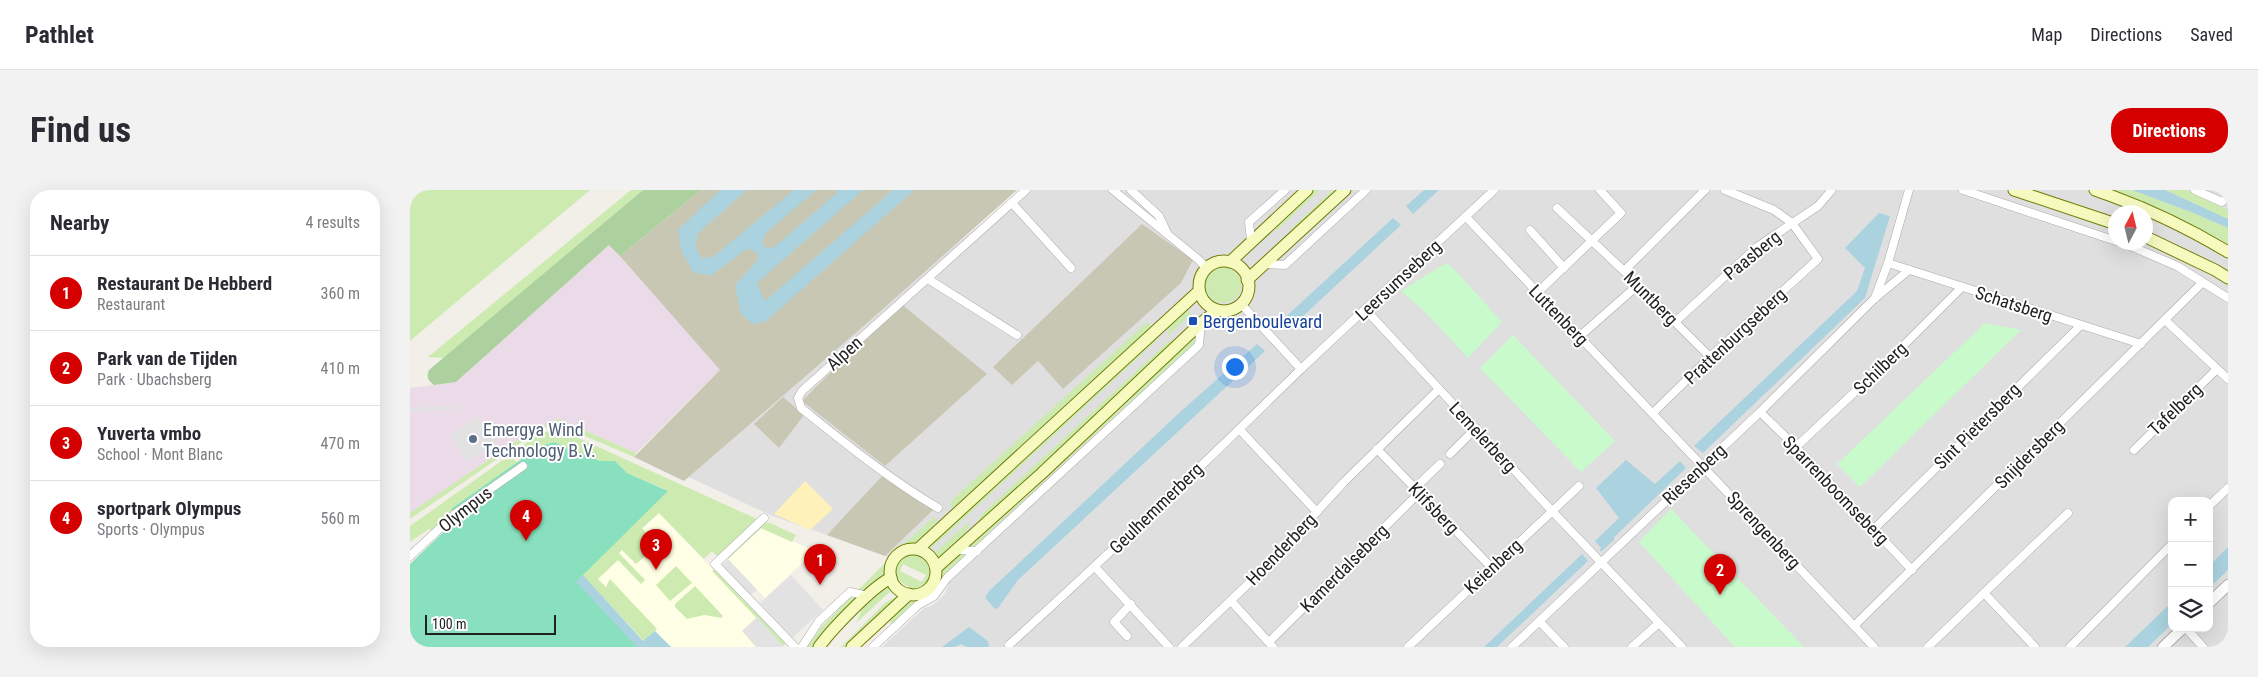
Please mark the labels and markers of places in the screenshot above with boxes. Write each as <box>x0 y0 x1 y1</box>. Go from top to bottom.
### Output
place label: Bergenboulevard <box>1203 311 1322 332</box>
marker: Bergenboulevard <box>1187 315 1199 327</box>
place label: Emergya Wind Technology B.V. <box>483 419 596 461</box>
marker: Emergya Wind Technology B.V. <box>467 433 479 445</box>
pin: 4 <box>510 500 542 541</box>
pin: 3 <box>640 529 672 570</box>
pin: 1 <box>804 544 836 585</box>
pin: 2 <box>1704 554 1736 595</box>

